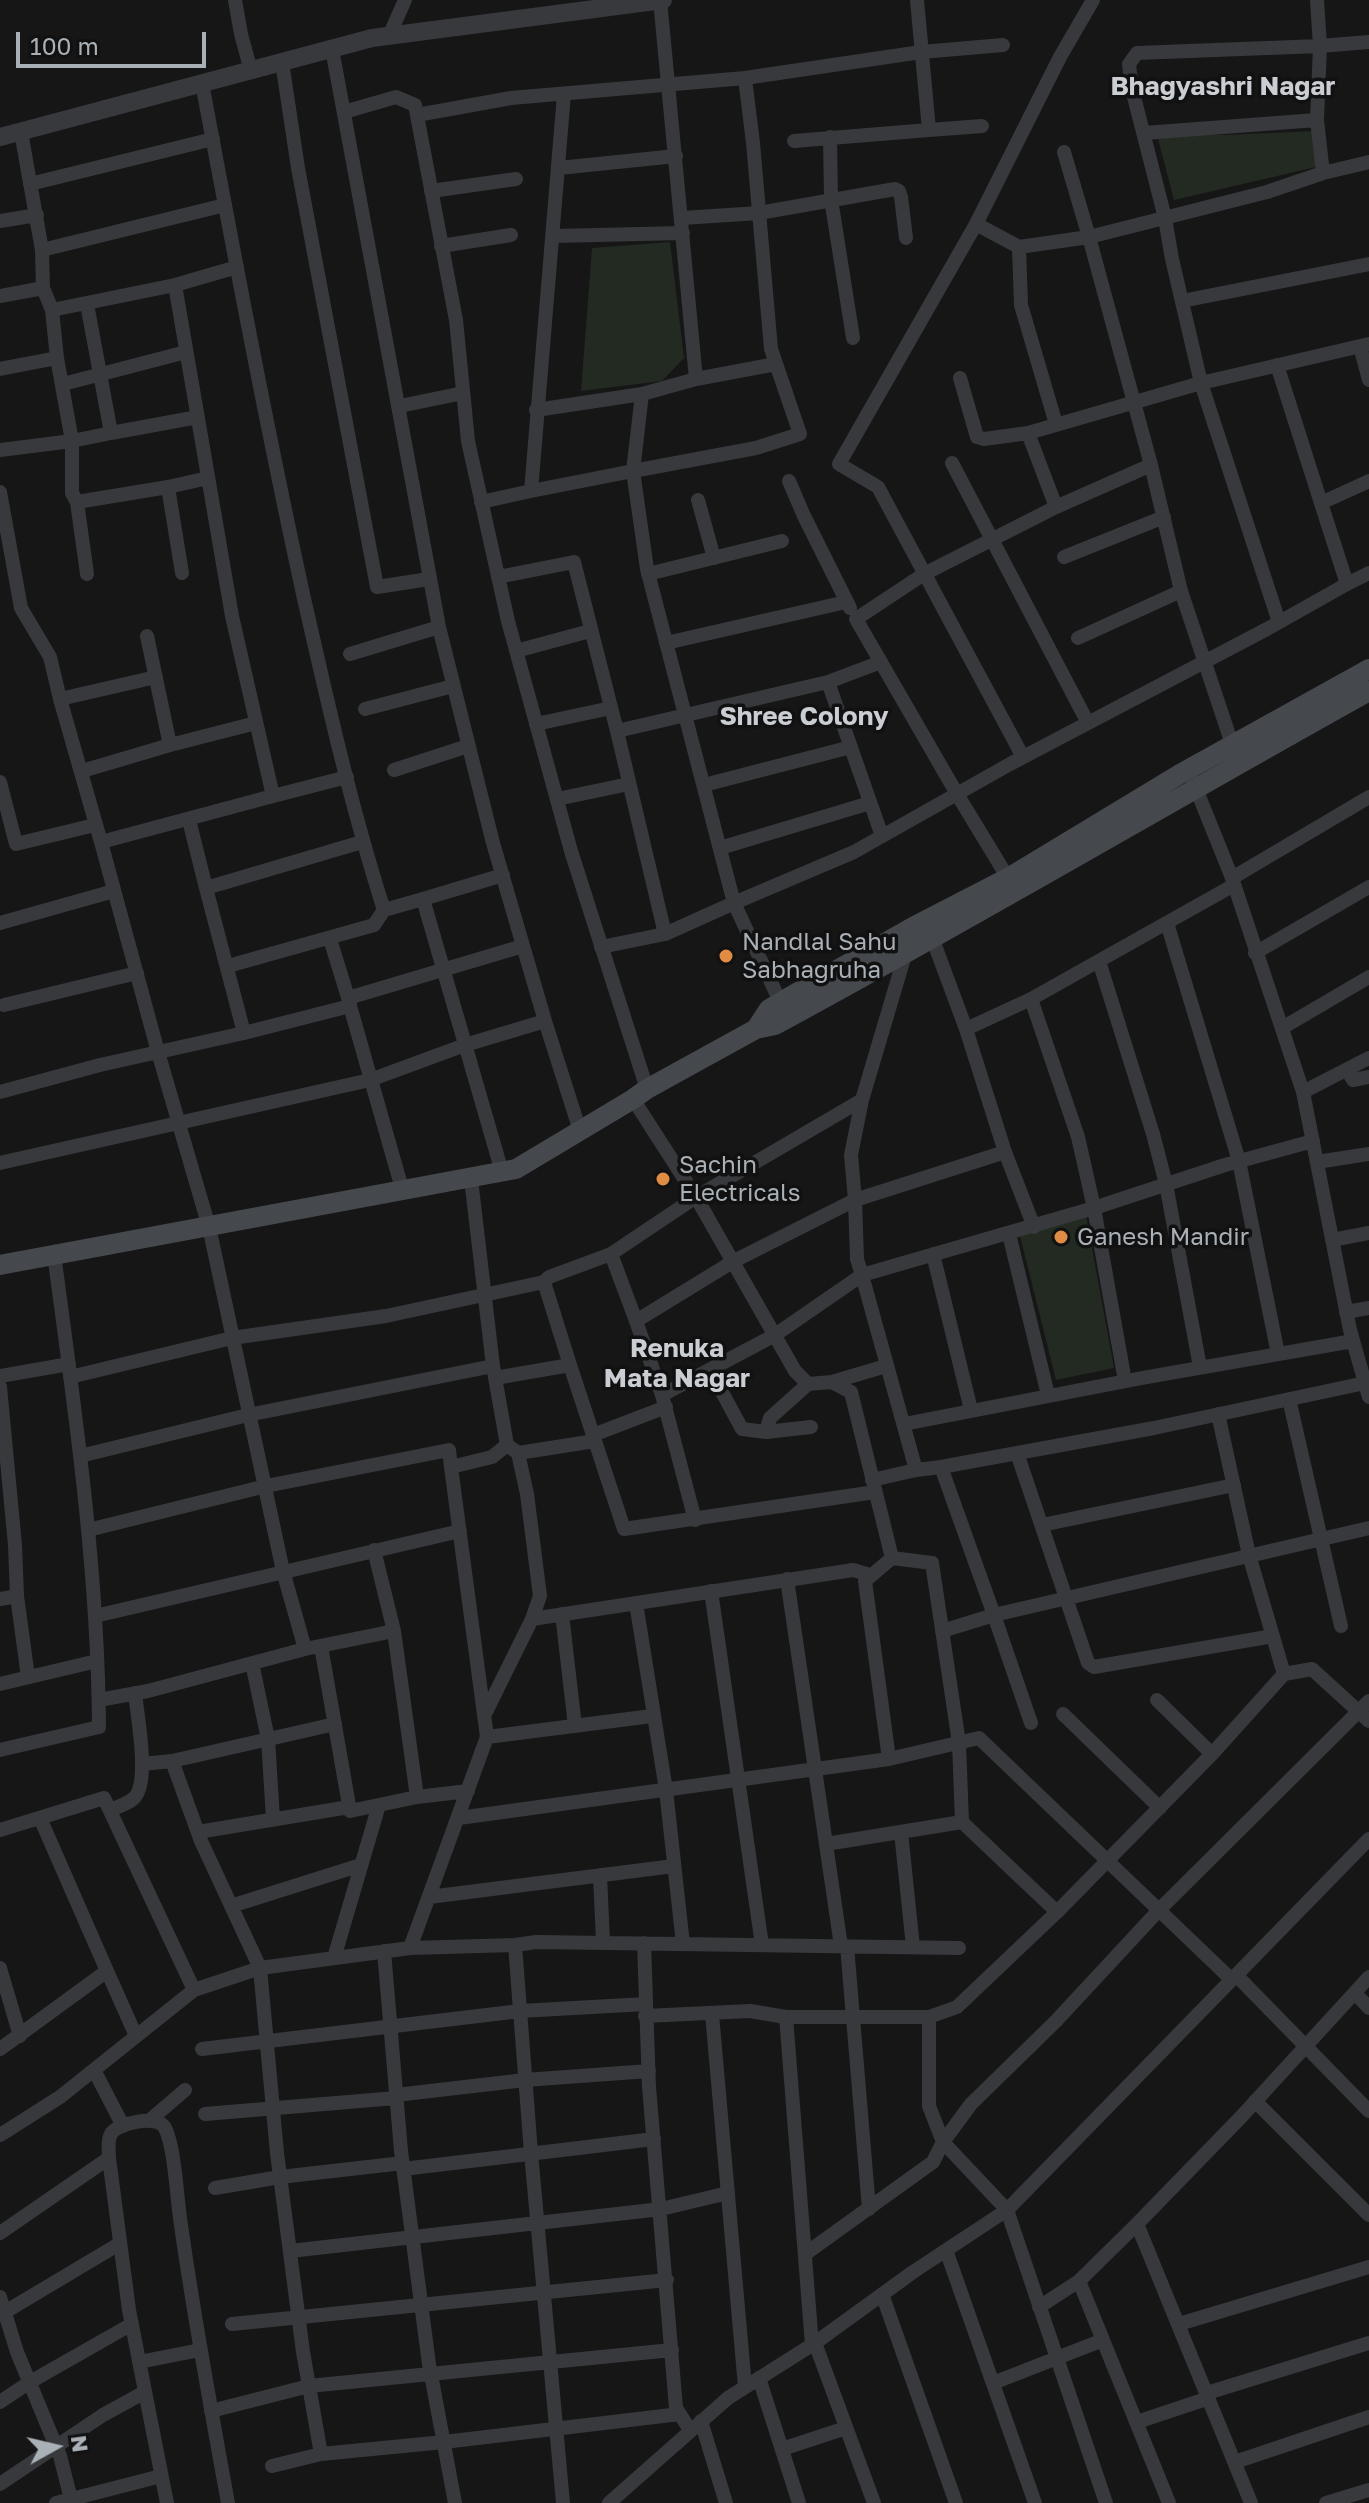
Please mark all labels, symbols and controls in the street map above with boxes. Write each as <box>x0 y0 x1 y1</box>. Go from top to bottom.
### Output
scale bar <box>20 16 210 66</box>
text: 100 m <box>30 31 99 60</box>
district label: Bhagyashri Nagar <box>1110 71 1336 103</box>
district label: Shree Colony <box>719 701 889 733</box>
place label: Nandlal Sahu Sabhagruha <box>742 928 896 984</box>
marker: Nandlal Sahu Sabhagruha <box>717 947 735 965</box>
place label: Sachin Electricals <box>679 1151 801 1207</box>
marker: Sachin Electricals <box>654 1170 672 1188</box>
place label: Ganesh Mandir <box>1077 1223 1249 1251</box>
marker: Ganesh Mandir <box>1052 1228 1070 1246</box>
district label: Renuka Mata Nagar <box>604 1333 750 1394</box>
north arrow <box>16 2407 96 2487</box>
text: N <box>66 2433 95 2454</box>

